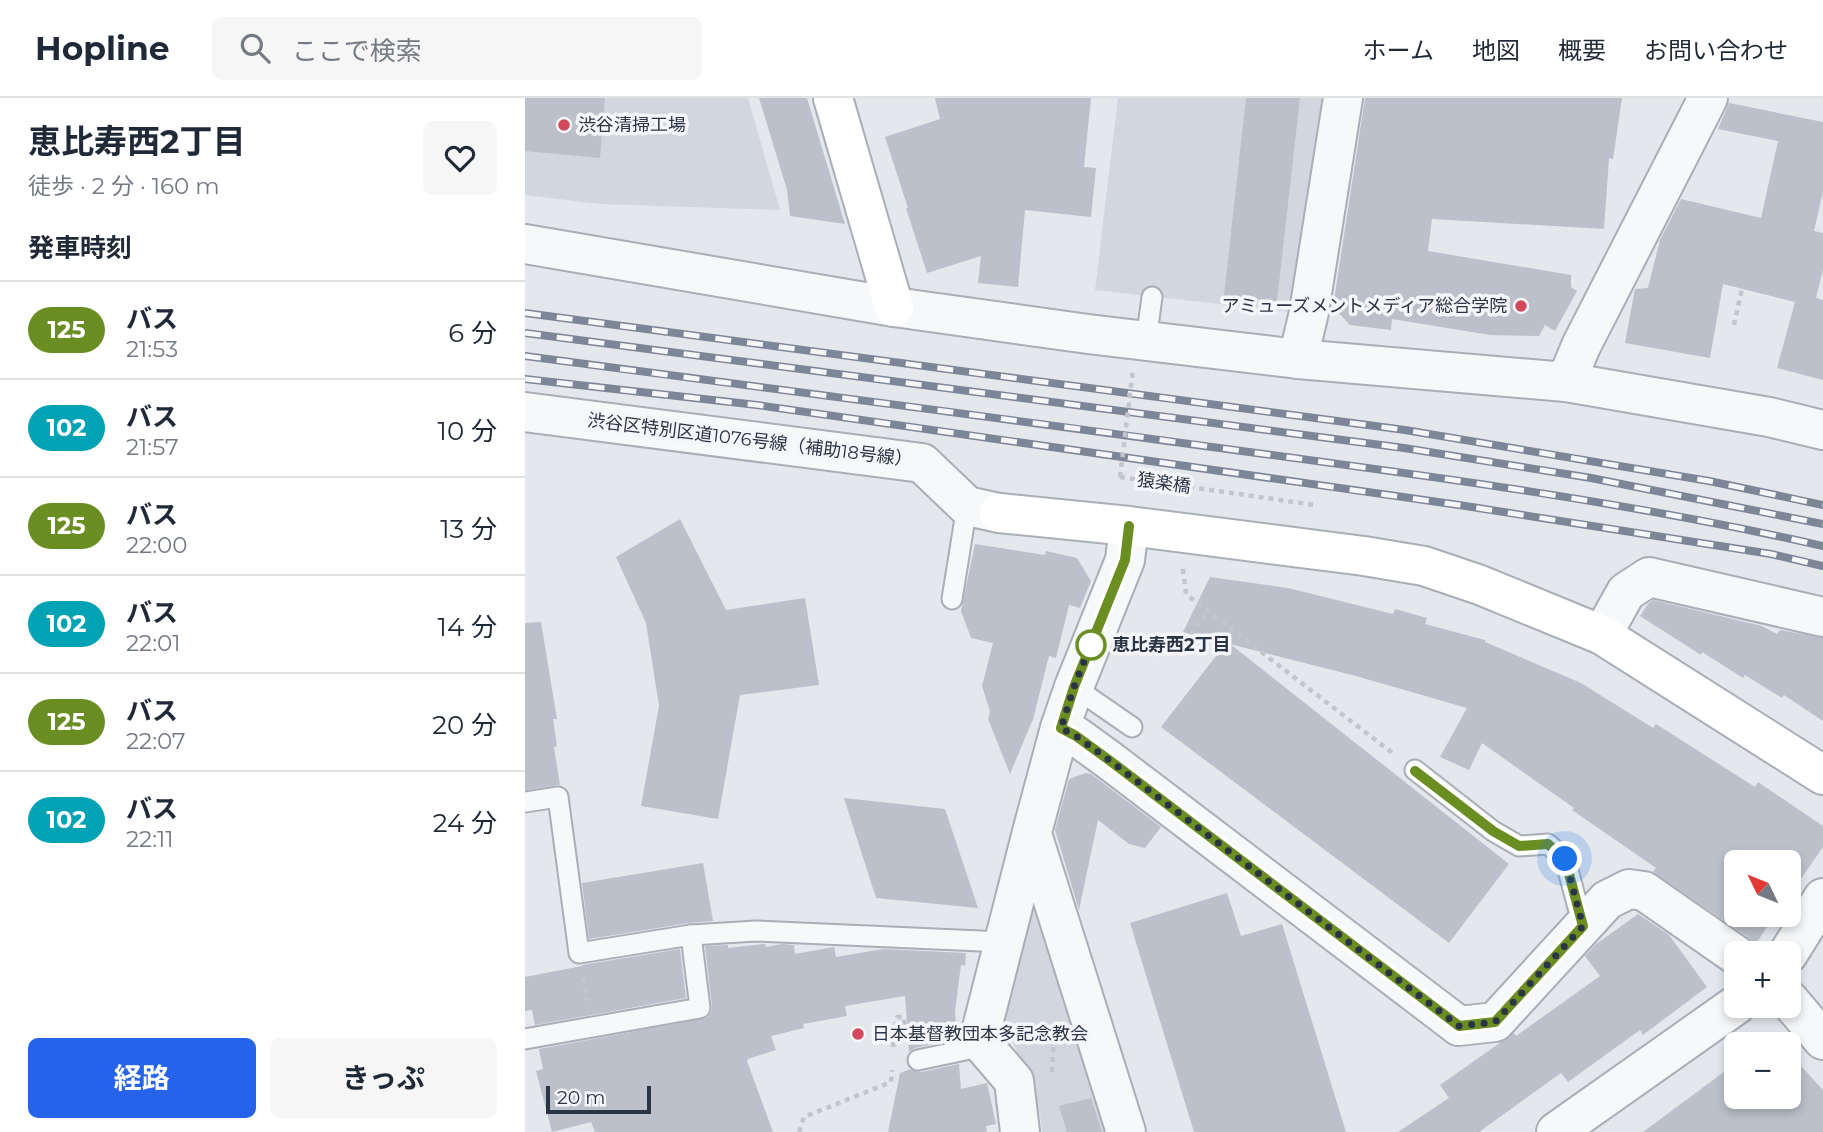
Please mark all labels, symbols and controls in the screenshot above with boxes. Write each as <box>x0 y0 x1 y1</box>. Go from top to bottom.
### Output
search box <box>212 17 702 80</box>
text: Hopline <box>35 28 170 68</box>
icon: search <box>236 29 274 67</box>
text: ここで検索 <box>292 35 422 67</box>
text: ホーム <box>1363 36 1434 65</box>
text: 地図 <box>1472 36 1520 65</box>
text: 概要 <box>1558 36 1606 65</box>
text: お問い合わせ <box>1644 36 1788 65</box>
place label: 渋谷清掃工場 <box>578 114 686 136</box>
marker: 渋谷清掃工場 <box>556 117 572 133</box>
text: 恵比寿西2丁目 <box>28 121 245 161</box>
button: heart <box>423 121 497 195</box>
text: 徒歩 · 2 分 · 160 m <box>28 172 220 200</box>
text: 発車時刻 <box>28 232 132 264</box>
place label: アミューズメントメディア総合学院 <box>1222 295 1507 317</box>
marker: アミューズメントメディア総合学院 <box>1513 298 1529 314</box>
text: バス <box>126 303 178 335</box>
text: 125 <box>48 315 85 344</box>
text: 6 分 <box>448 317 497 349</box>
text: 21:53 <box>126 335 178 363</box>
text: バス <box>126 401 178 433</box>
street label: 渋谷区特別区道1076号線（補助18号線） <box>586 409 914 471</box>
text: 102 <box>47 413 86 442</box>
text: 10 分 <box>438 415 497 447</box>
text: 21:57 <box>126 433 179 461</box>
street label: 猿楽橋 <box>1136 468 1192 498</box>
text: バス <box>126 499 178 531</box>
text: 125 <box>48 511 85 540</box>
text: 13 分 <box>440 513 497 545</box>
text: 22:00 <box>126 531 187 559</box>
text: バス <box>126 597 178 629</box>
text: 102 <box>47 609 86 638</box>
text: 14 分 <box>438 611 497 643</box>
text: 22:01 <box>126 629 181 657</box>
marker: 恵比寿西2丁目 <box>1076 630 1106 660</box>
place label: 恵比寿西2丁目 <box>1112 634 1231 656</box>
text: バス <box>126 695 178 727</box>
text: 125 <box>48 707 85 736</box>
text: 20 分 <box>432 709 497 741</box>
text: 22:07 <box>126 727 186 755</box>
text: バス <box>126 793 178 825</box>
text: 102 <box>47 805 86 834</box>
text: 24 分 <box>433 807 497 839</box>
text: 22:11 <box>126 825 174 853</box>
your location <box>1547 841 1582 876</box>
north arrow <box>1724 850 1801 928</box>
map controls <box>1724 850 1801 1109</box>
button: + <box>1724 941 1801 1018</box>
place label: 日本基督教団本多記念教会 <box>872 1023 1088 1045</box>
marker: 日本基督教団本多記念教会 <box>850 1026 866 1042</box>
button: − <box>1724 1032 1801 1109</box>
button: 経路 <box>28 1038 256 1118</box>
button: きっぷ <box>270 1038 497 1118</box>
scale bar <box>546 1083 651 1115</box>
text: 20 m <box>557 1086 605 1109</box>

